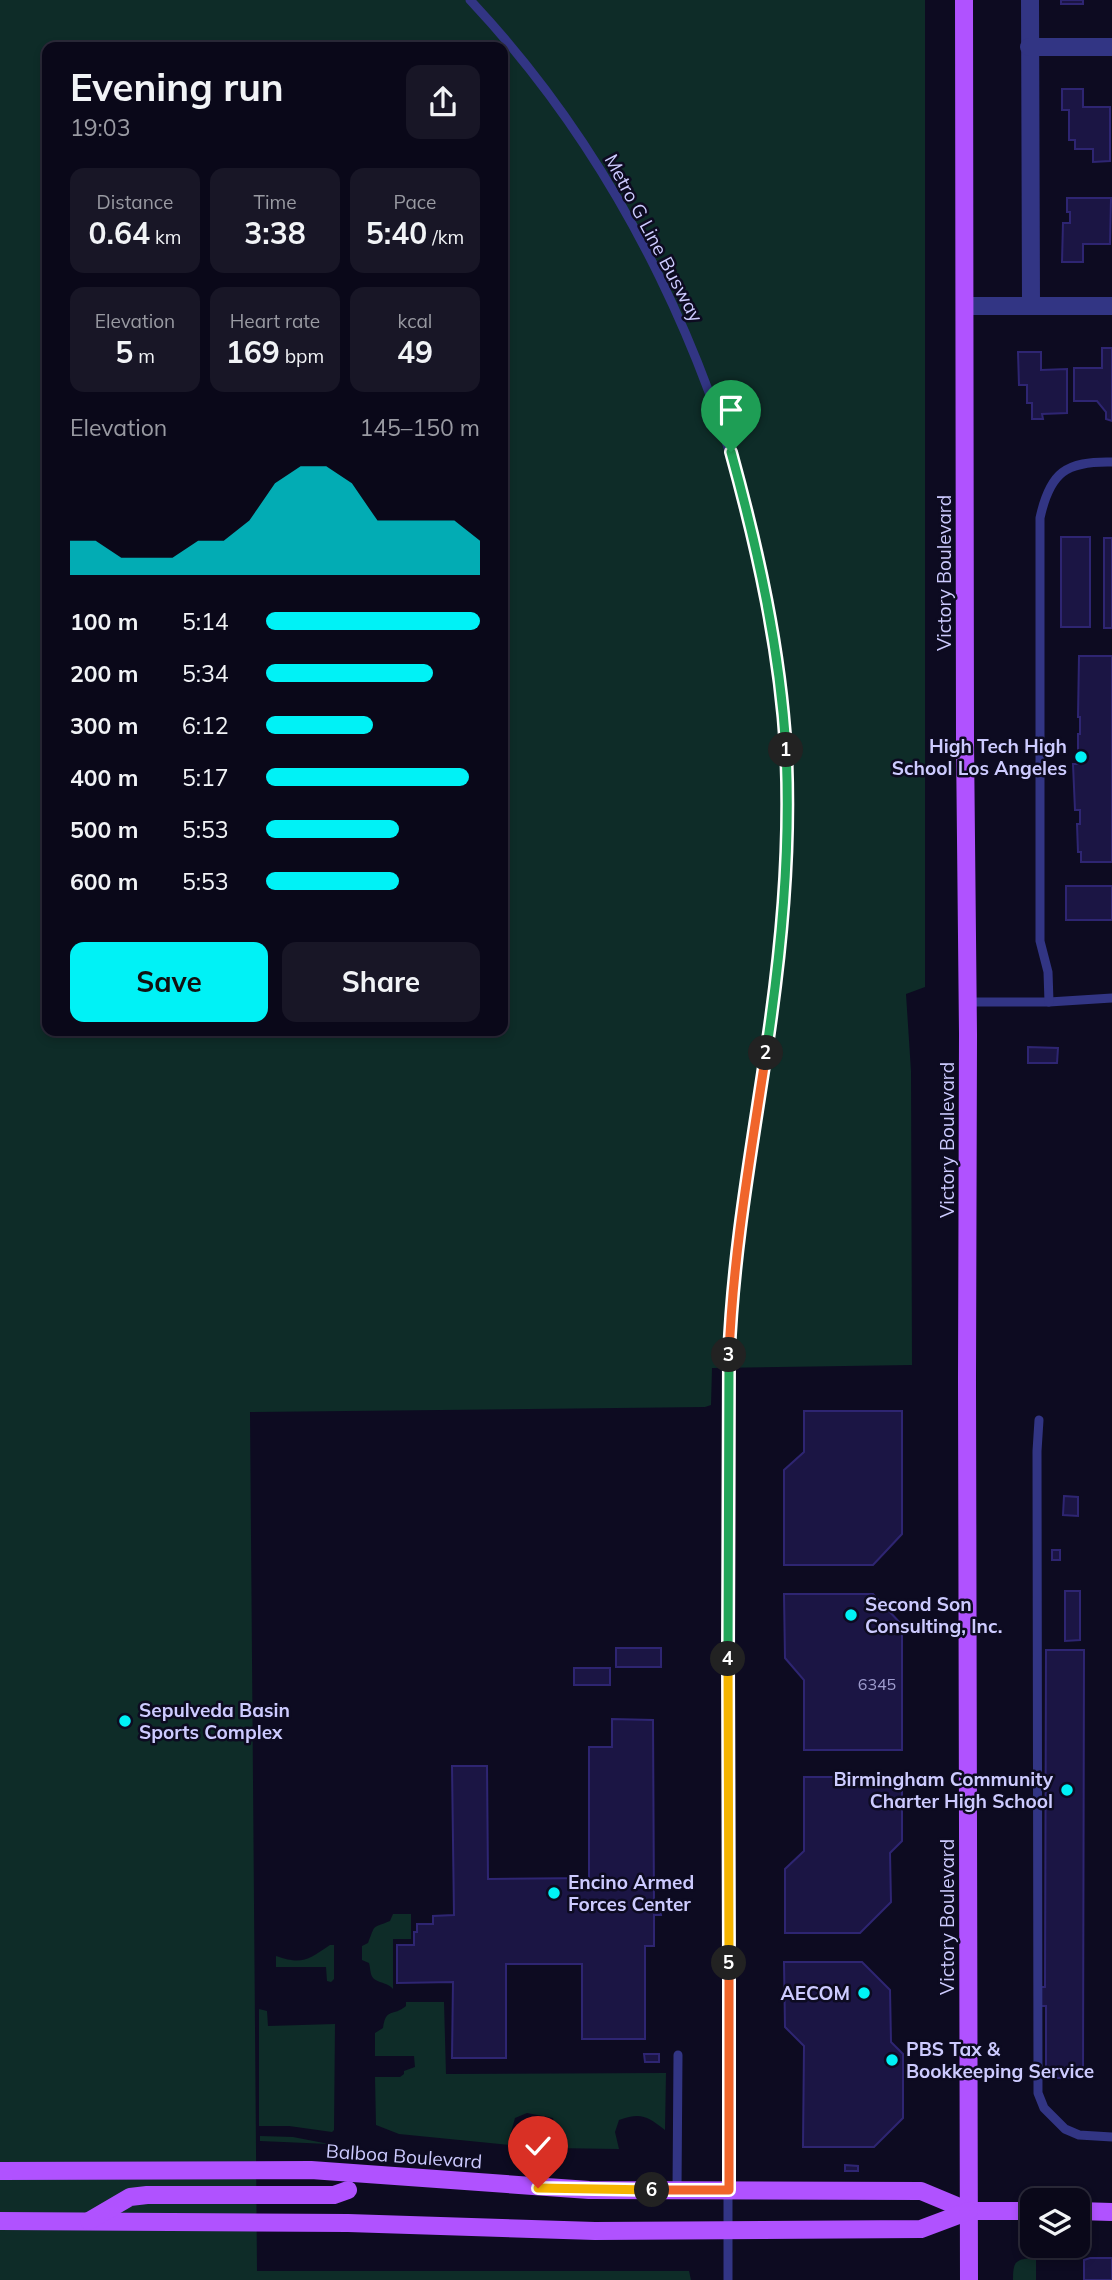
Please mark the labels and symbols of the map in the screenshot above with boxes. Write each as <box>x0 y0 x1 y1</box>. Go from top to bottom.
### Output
street label: Metro G Line Busway <box>600 150 708 326</box>
pin <box>701 380 761 452</box>
street label: Victory Boulevard <box>932 495 956 651</box>
pin: 1 <box>768 732 804 768</box>
place label: High Tech High School Los Angeles <box>892 734 1067 780</box>
marker: High Tech High School Los Angeles <box>1073 749 1089 765</box>
pin: 2 <box>748 1036 784 1070</box>
street label: Victory Boulevard <box>935 1062 959 1218</box>
pin: 3 <box>712 1338 746 1372</box>
place label: Second Son Consulting, Inc. <box>865 1592 1003 1638</box>
marker: Second Son Consulting, Inc. <box>843 1607 859 1623</box>
pin: 4 <box>710 1642 746 1676</box>
house number: 6345 <box>858 1674 896 1694</box>
place label: Sepulveda Basin Sports Complex <box>139 1698 290 1744</box>
marker: Sepulveda Basin Sports Complex <box>117 1713 133 1729</box>
place label: Birmingham Community Charter High School <box>833 1767 1054 1813</box>
marker: Birmingham Community Charter High School <box>1059 1782 1075 1798</box>
street label: Victory Boulevard <box>935 1839 959 1995</box>
place label: Encino Armed Forces Center <box>568 1870 694 1916</box>
marker: Encino Armed Forces Center <box>546 1885 562 1901</box>
pin: 5 <box>712 1946 746 1980</box>
place label: AECOM <box>780 1981 850 2005</box>
marker: AECOM <box>856 1985 872 2001</box>
place label: PBS Tax & Bookkeeping Service <box>906 2037 1094 2083</box>
marker: PBS Tax & Bookkeeping Service <box>884 2052 900 2068</box>
pin <box>508 2116 568 2188</box>
street label: Balboa Boulevard <box>325 2139 483 2173</box>
pin: 6 <box>634 2172 670 2208</box>

